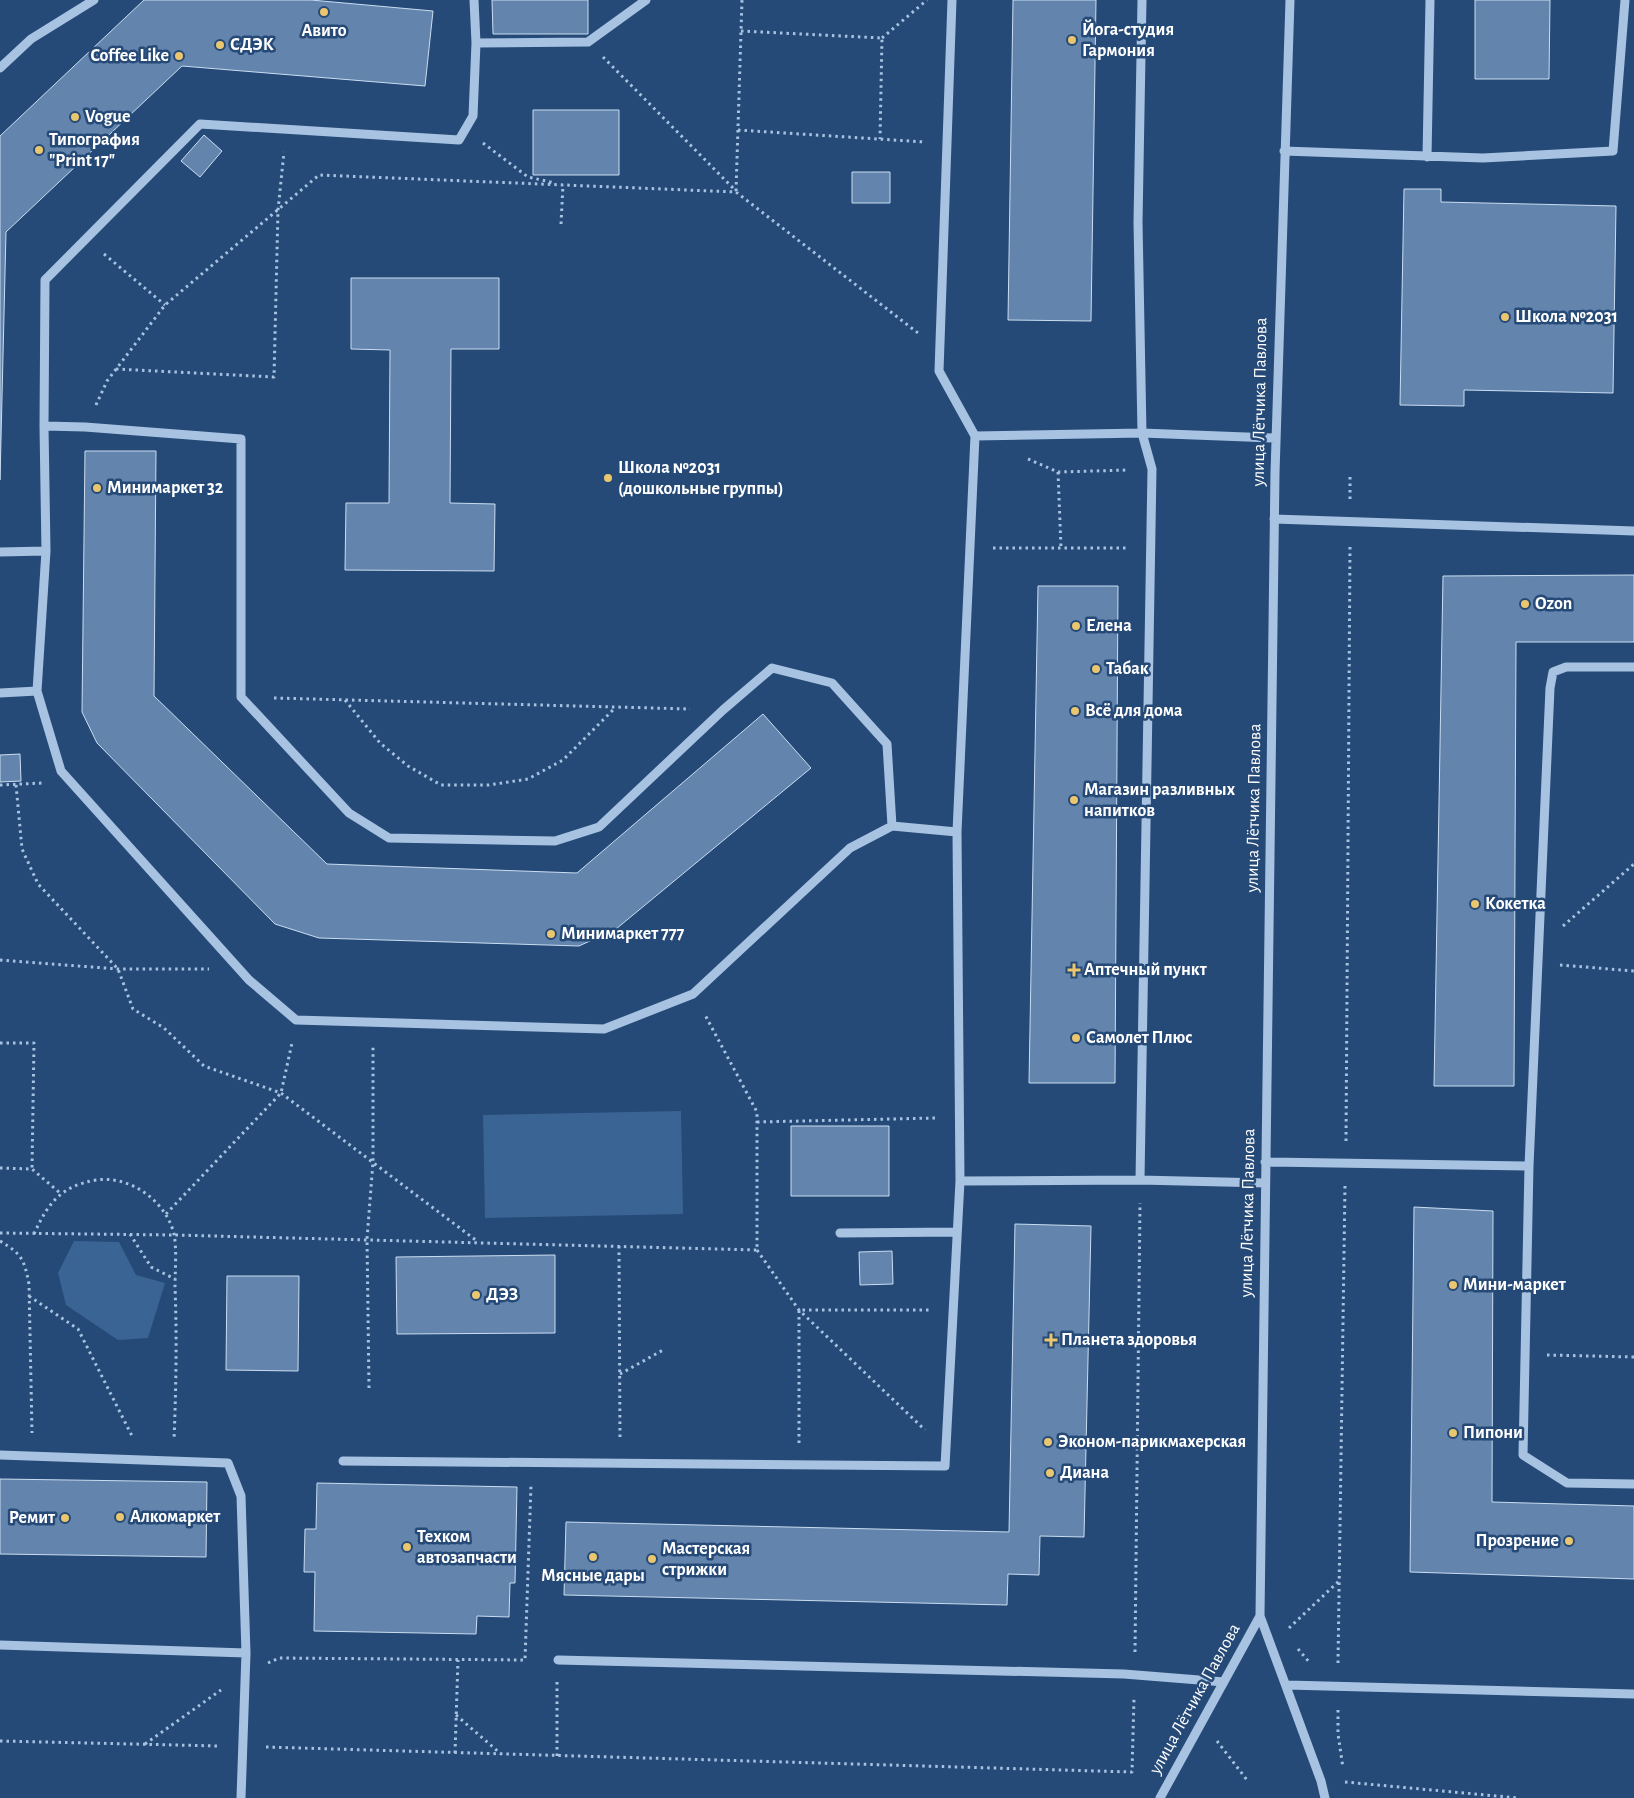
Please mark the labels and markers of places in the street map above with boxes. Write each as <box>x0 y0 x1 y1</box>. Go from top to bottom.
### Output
marker: Авито <box>318 6 330 18</box>
place label: Йога-студия Гармония <box>1082 19 1174 60</box>
place label: Авито <box>302 22 347 40</box>
marker: Йога-студия Гармония <box>1066 34 1078 46</box>
place label: СДЭК <box>230 36 274 54</box>
marker: СДЭК <box>214 39 226 51</box>
place label: Coffee Like <box>91 47 169 65</box>
marker: Coffee Like <box>173 50 185 62</box>
place label: Vogue <box>85 108 131 126</box>
marker: Vogue <box>69 111 81 123</box>
place label: Типография "Print 17" <box>49 131 140 170</box>
marker: Типография "Print 17" <box>33 144 45 156</box>
place label: Школа №2031 <box>1515 308 1618 326</box>
marker: Школа №2031 <box>1499 311 1511 323</box>
place label: Школа №2031 (дошкольные группы) <box>618 459 784 498</box>
marker: Школа №2031 (дошкольные группы) <box>602 472 614 484</box>
place label: Минимаркет 32 <box>107 479 224 497</box>
marker: Минимаркет 32 <box>91 482 103 494</box>
place label: Ozon <box>1535 595 1572 613</box>
marker: Ozon <box>1519 598 1531 610</box>
place label: Елена <box>1086 617 1132 635</box>
marker: Елена <box>1070 620 1082 632</box>
place label: Табак <box>1106 660 1149 678</box>
marker: Табак <box>1090 663 1102 675</box>
place label: Всё для дома <box>1085 702 1183 720</box>
marker: Всё для дома <box>1069 705 1081 717</box>
place label: Магазин разливных напитков <box>1084 781 1236 820</box>
marker: Магазин разливных напитков <box>1068 794 1080 806</box>
place label: Кокетка <box>1485 895 1546 913</box>
marker: Кокетка <box>1469 898 1481 910</box>
place label: Минимаркет 777 <box>561 925 685 943</box>
marker: Минимаркет 777 <box>545 928 557 940</box>
place label: Аптечный пункт <box>1084 961 1208 979</box>
marker: Аптечный пункт <box>1068 964 1080 976</box>
place label: Самолет Плюс <box>1086 1029 1192 1047</box>
marker: Самолет Плюс <box>1070 1032 1082 1044</box>
place label: Мини-маркет <box>1463 1276 1567 1294</box>
marker: Мини-маркет <box>1447 1279 1459 1291</box>
place label: ДЭЗ <box>486 1286 518 1304</box>
marker: ДЭЗ <box>470 1289 482 1301</box>
place label: Планета здоровья <box>1061 1331 1197 1349</box>
marker: Планета здоровья <box>1045 1334 1057 1346</box>
place label: Пипони <box>1463 1424 1523 1442</box>
marker: Пипони <box>1447 1427 1459 1439</box>
place label: Эконом-парикмахерская <box>1058 1433 1246 1451</box>
marker: Эконом-парикмахерская <box>1042 1436 1054 1448</box>
place label: Диана <box>1060 1464 1110 1482</box>
marker: Диана <box>1044 1467 1056 1479</box>
place label: Алкомаркет <box>130 1508 221 1526</box>
place label: Ремит <box>9 1509 56 1527</box>
marker: Алкомаркет <box>114 1511 126 1523</box>
marker: Ремит <box>59 1512 71 1524</box>
place label: Техком автозапчасти <box>417 1528 517 1567</box>
place label: Прозрение <box>1475 1532 1559 1550</box>
marker: Прозрение <box>1563 1535 1575 1547</box>
place label: Мастерская стрижки <box>662 1540 750 1579</box>
marker: Техком автозапчасти <box>401 1541 413 1553</box>
marker: Мясные дары <box>587 1551 599 1563</box>
marker: Мастерская стрижки <box>646 1553 658 1565</box>
place label: Мясные дары <box>541 1567 645 1585</box>

